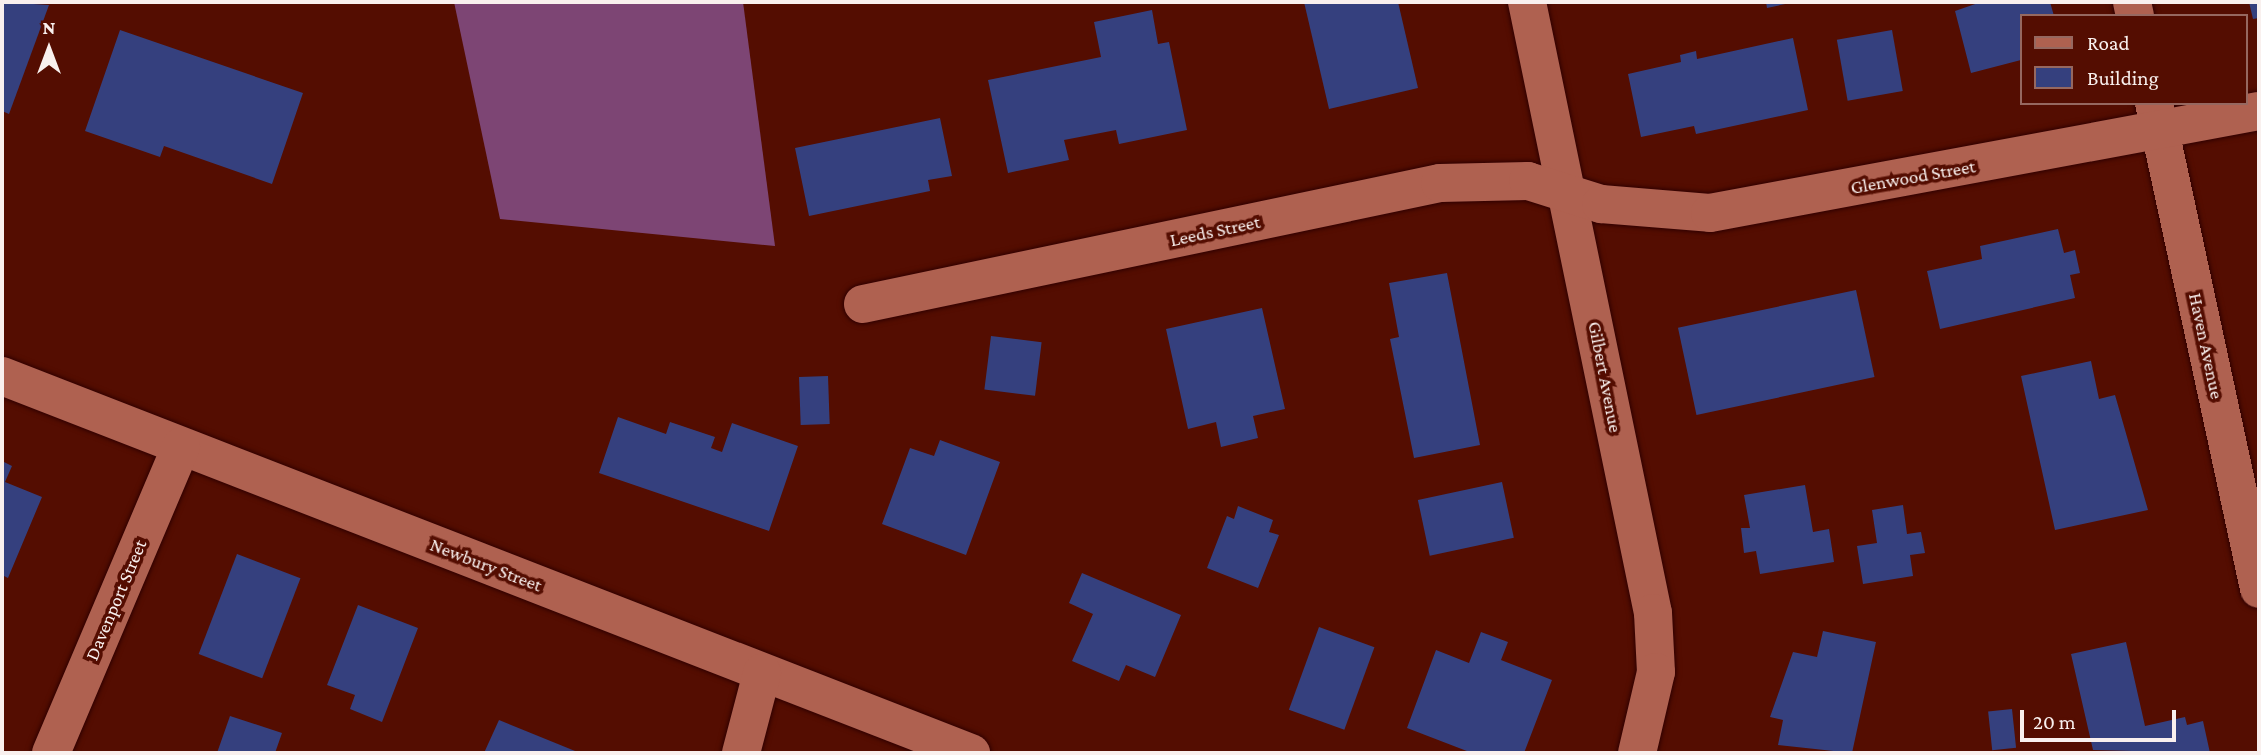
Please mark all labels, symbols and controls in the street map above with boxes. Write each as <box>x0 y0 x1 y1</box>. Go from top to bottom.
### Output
north arrow <box>14 14 84 84</box>
legend <box>2020 14 2247 105</box>
text: N <box>43 17 55 38</box>
text: Road <box>2087 31 2130 55</box>
text: Building <box>2087 66 2159 90</box>
street label: Glenwood Street <box>1849 155 1977 199</box>
street label: Leeds Street <box>1168 210 1262 252</box>
street label: Haven Avenue <box>2184 291 2228 401</box>
street label: Gilbert Avenue <box>1583 320 1627 434</box>
street label: Newbury Street <box>427 533 545 597</box>
street label: Davenport Street <box>80 536 152 664</box>
scale bar <box>2023 696 2179 740</box>
text: 20 m <box>2033 710 2076 734</box>

